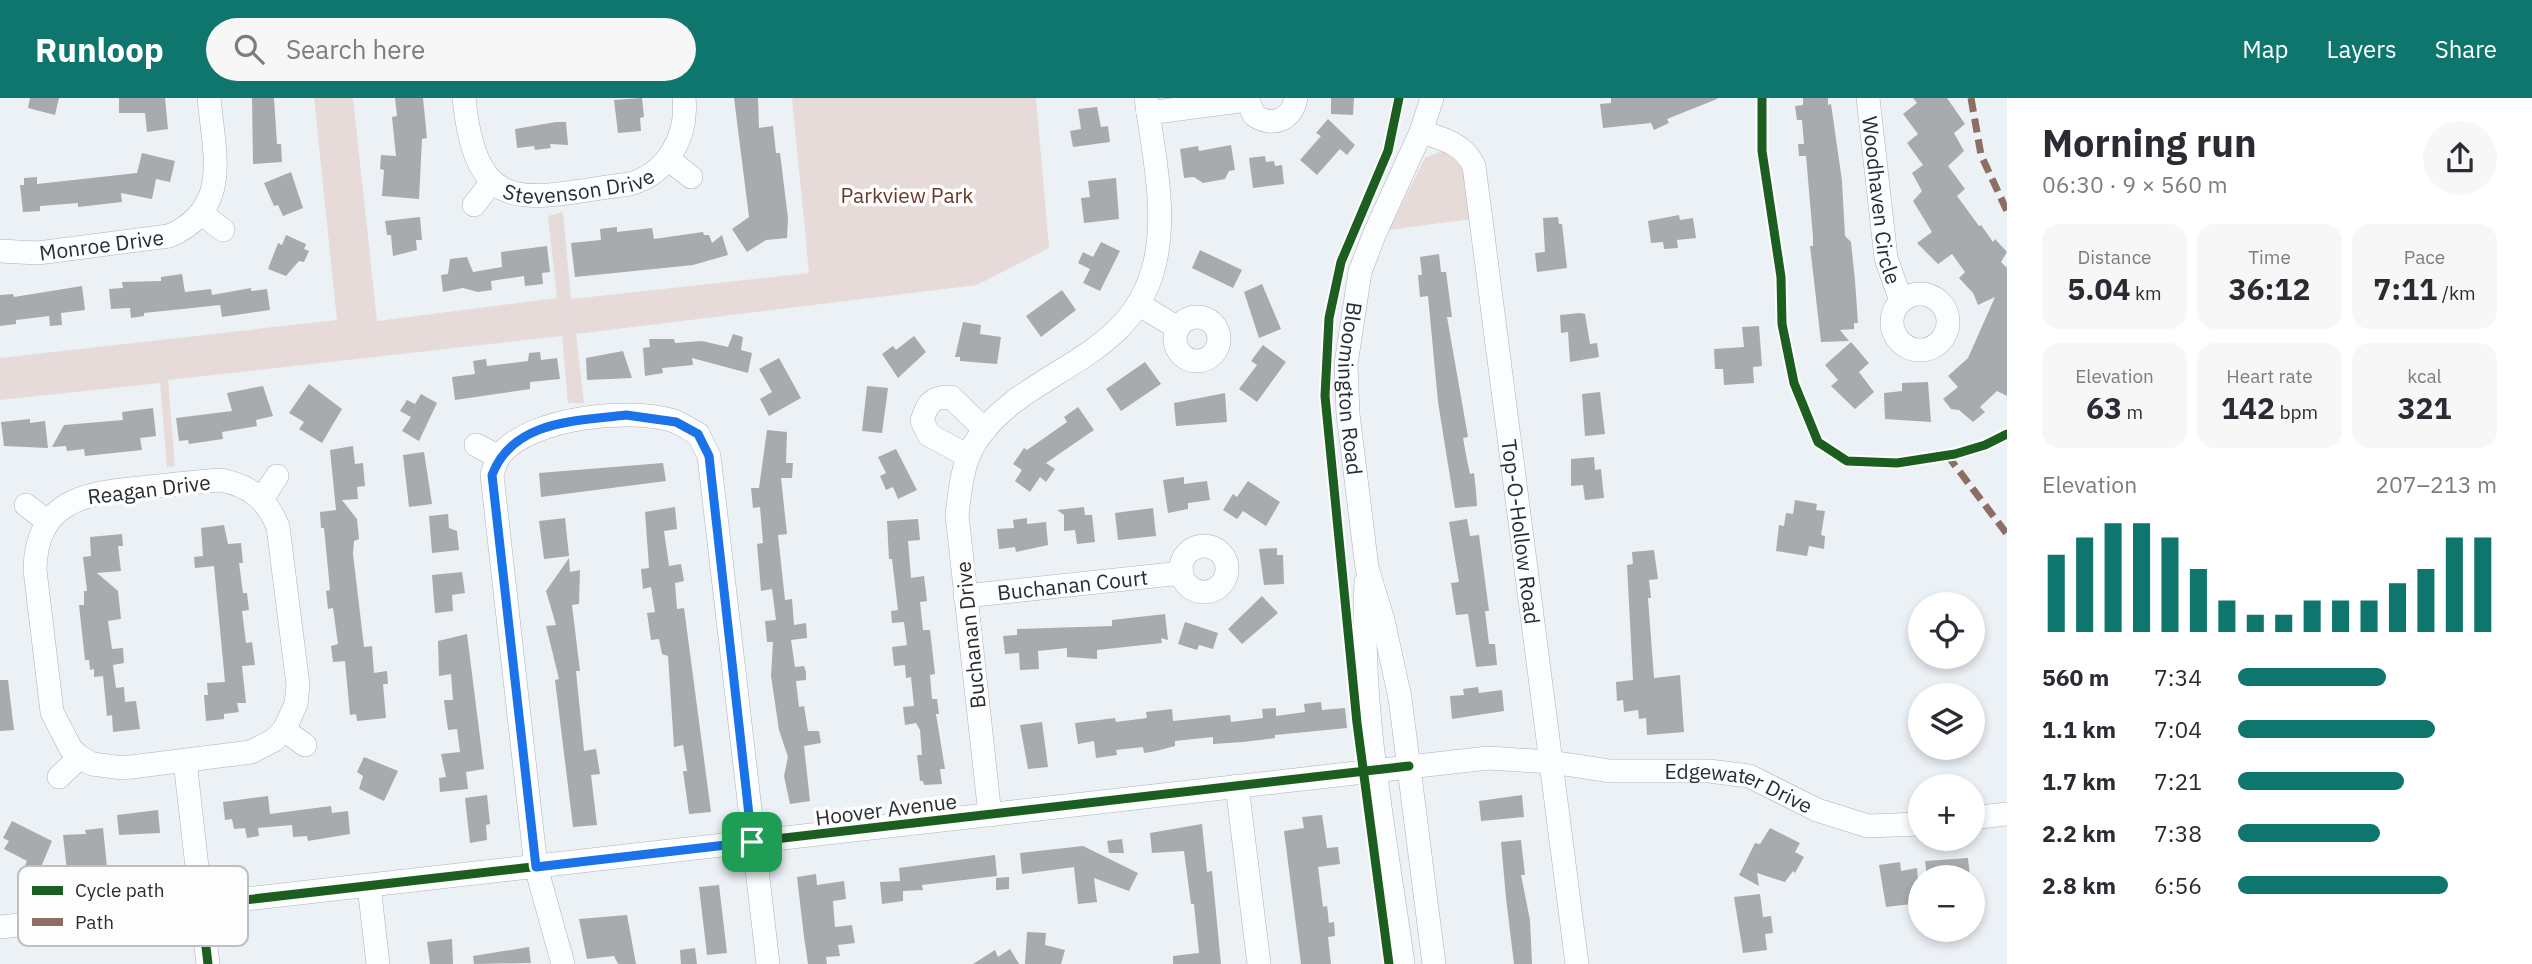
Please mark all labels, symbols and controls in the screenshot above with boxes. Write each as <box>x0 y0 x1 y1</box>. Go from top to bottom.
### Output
search box <box>206 18 696 81</box>
text: Runloop <box>35 28 164 71</box>
icon: search <box>230 30 268 68</box>
text: Search here <box>286 32 425 66</box>
text: Map <box>2242 33 2289 65</box>
text: Layers <box>2327 33 2397 65</box>
text: Share <box>2435 33 2497 65</box>
street label: Woodhaven Circle <box>1856 115 1908 288</box>
text: Morning run <box>2042 118 2257 167</box>
button: share <box>2423 121 2497 195</box>
street label: Stevenson Drive <box>499 162 659 210</box>
text: 06:30 · 9 × 560 m <box>2042 169 2228 199</box>
park label: Parkview Park <box>841 181 973 209</box>
street label: Monroe Drive <box>37 223 165 267</box>
text: Distance <box>2077 245 2152 269</box>
text: Time <box>2248 245 2291 269</box>
text: Pace <box>2404 245 2445 269</box>
text: 5.04 <box>2067 269 2131 308</box>
text: 36:12 <box>2229 269 2310 308</box>
text: 7:11 <box>2373 269 2437 308</box>
text: km <box>2131 281 2162 305</box>
text: /km <box>2437 281 2476 305</box>
street label: Bloomington Road <box>1332 300 1369 477</box>
text: Elevation <box>2075 364 2154 388</box>
text: Heart rate <box>2226 364 2313 388</box>
text: kcal <box>2407 364 2442 388</box>
text: 63 <box>2086 388 2122 427</box>
text: 142 <box>2221 388 2275 427</box>
text: 321 <box>2398 388 2452 427</box>
text: m <box>2122 400 2143 424</box>
text: bpm <box>2275 400 2318 424</box>
street label: Top-O-Hollow Road <box>1495 438 1547 626</box>
street label: Reagan Drive <box>86 468 212 510</box>
text: Elevation <box>2042 469 2137 499</box>
text: 207–213 m <box>2375 469 2497 499</box>
street label: Buchanan Drive <box>948 560 992 710</box>
street label: Buchanan Court <box>996 563 1149 607</box>
map controls <box>1908 592 1985 942</box>
button: locate <box>1908 592 1985 669</box>
text: 560 m <box>2042 662 2109 692</box>
text: 7:34 <box>2154 662 2202 692</box>
button: layers <box>1908 683 1985 760</box>
text: 1.1 km <box>2042 714 2116 744</box>
text: 7:04 <box>2154 714 2202 744</box>
street label: Edgewater Drive <box>1665 757 1817 820</box>
text: 1.7 km <box>2042 766 2116 796</box>
text: 7:21 <box>2154 766 2202 796</box>
button: + <box>1908 774 1985 851</box>
street label: Hoover Avenue <box>813 786 959 832</box>
pin <box>722 812 782 872</box>
text: 2.2 km <box>2042 818 2116 848</box>
text: 7:38 <box>2154 818 2202 848</box>
icon: arrive <box>733 823 771 861</box>
button: − <box>1908 865 1985 942</box>
legend <box>18 866 248 946</box>
text: 2.8 km <box>2042 870 2116 900</box>
text: 6:56 <box>2154 870 2202 900</box>
text: Cycle path <box>75 878 164 902</box>
text: Path <box>75 910 114 934</box>

